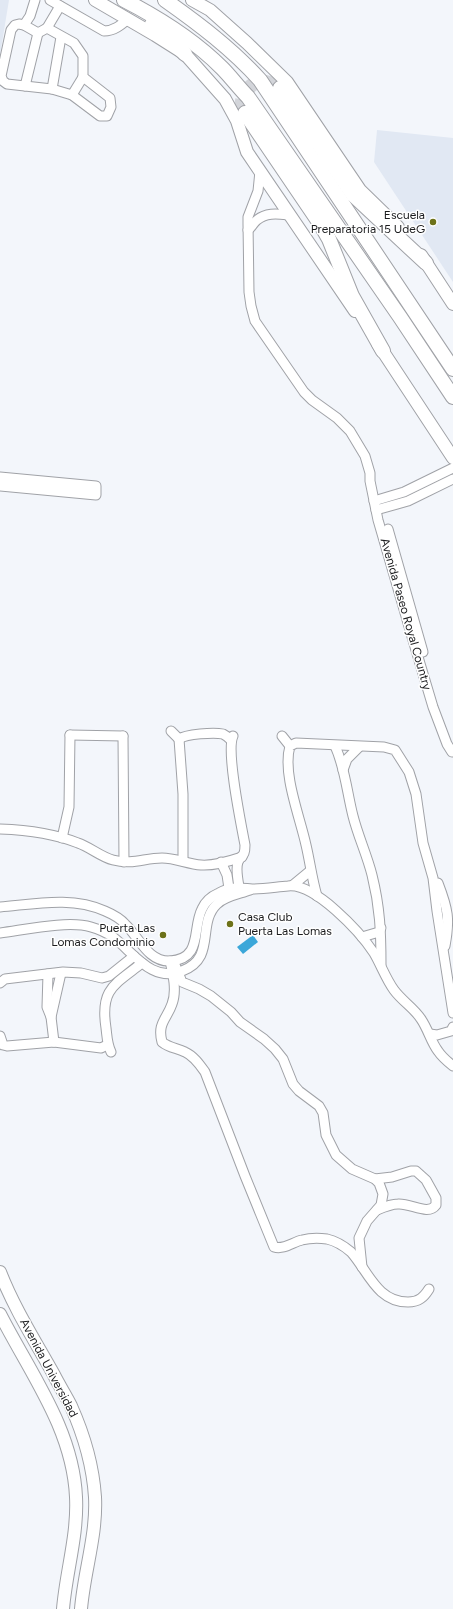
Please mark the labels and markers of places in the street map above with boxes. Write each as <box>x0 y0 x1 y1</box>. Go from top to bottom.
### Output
place label: Escuela Preparatoria 15 UdeG <box>311 208 425 236</box>
marker: Escuela Preparatoria 15 UdeG <box>428 217 438 227</box>
place label: Casa Club Puerta Las Lomas <box>238 910 332 938</box>
marker: Casa Club Puerta Las Lomas <box>225 919 235 929</box>
place label: Puerta Las Lomas Condominio <box>51 921 155 949</box>
marker: Puerta Las Lomas Condominio <box>158 930 168 940</box>

